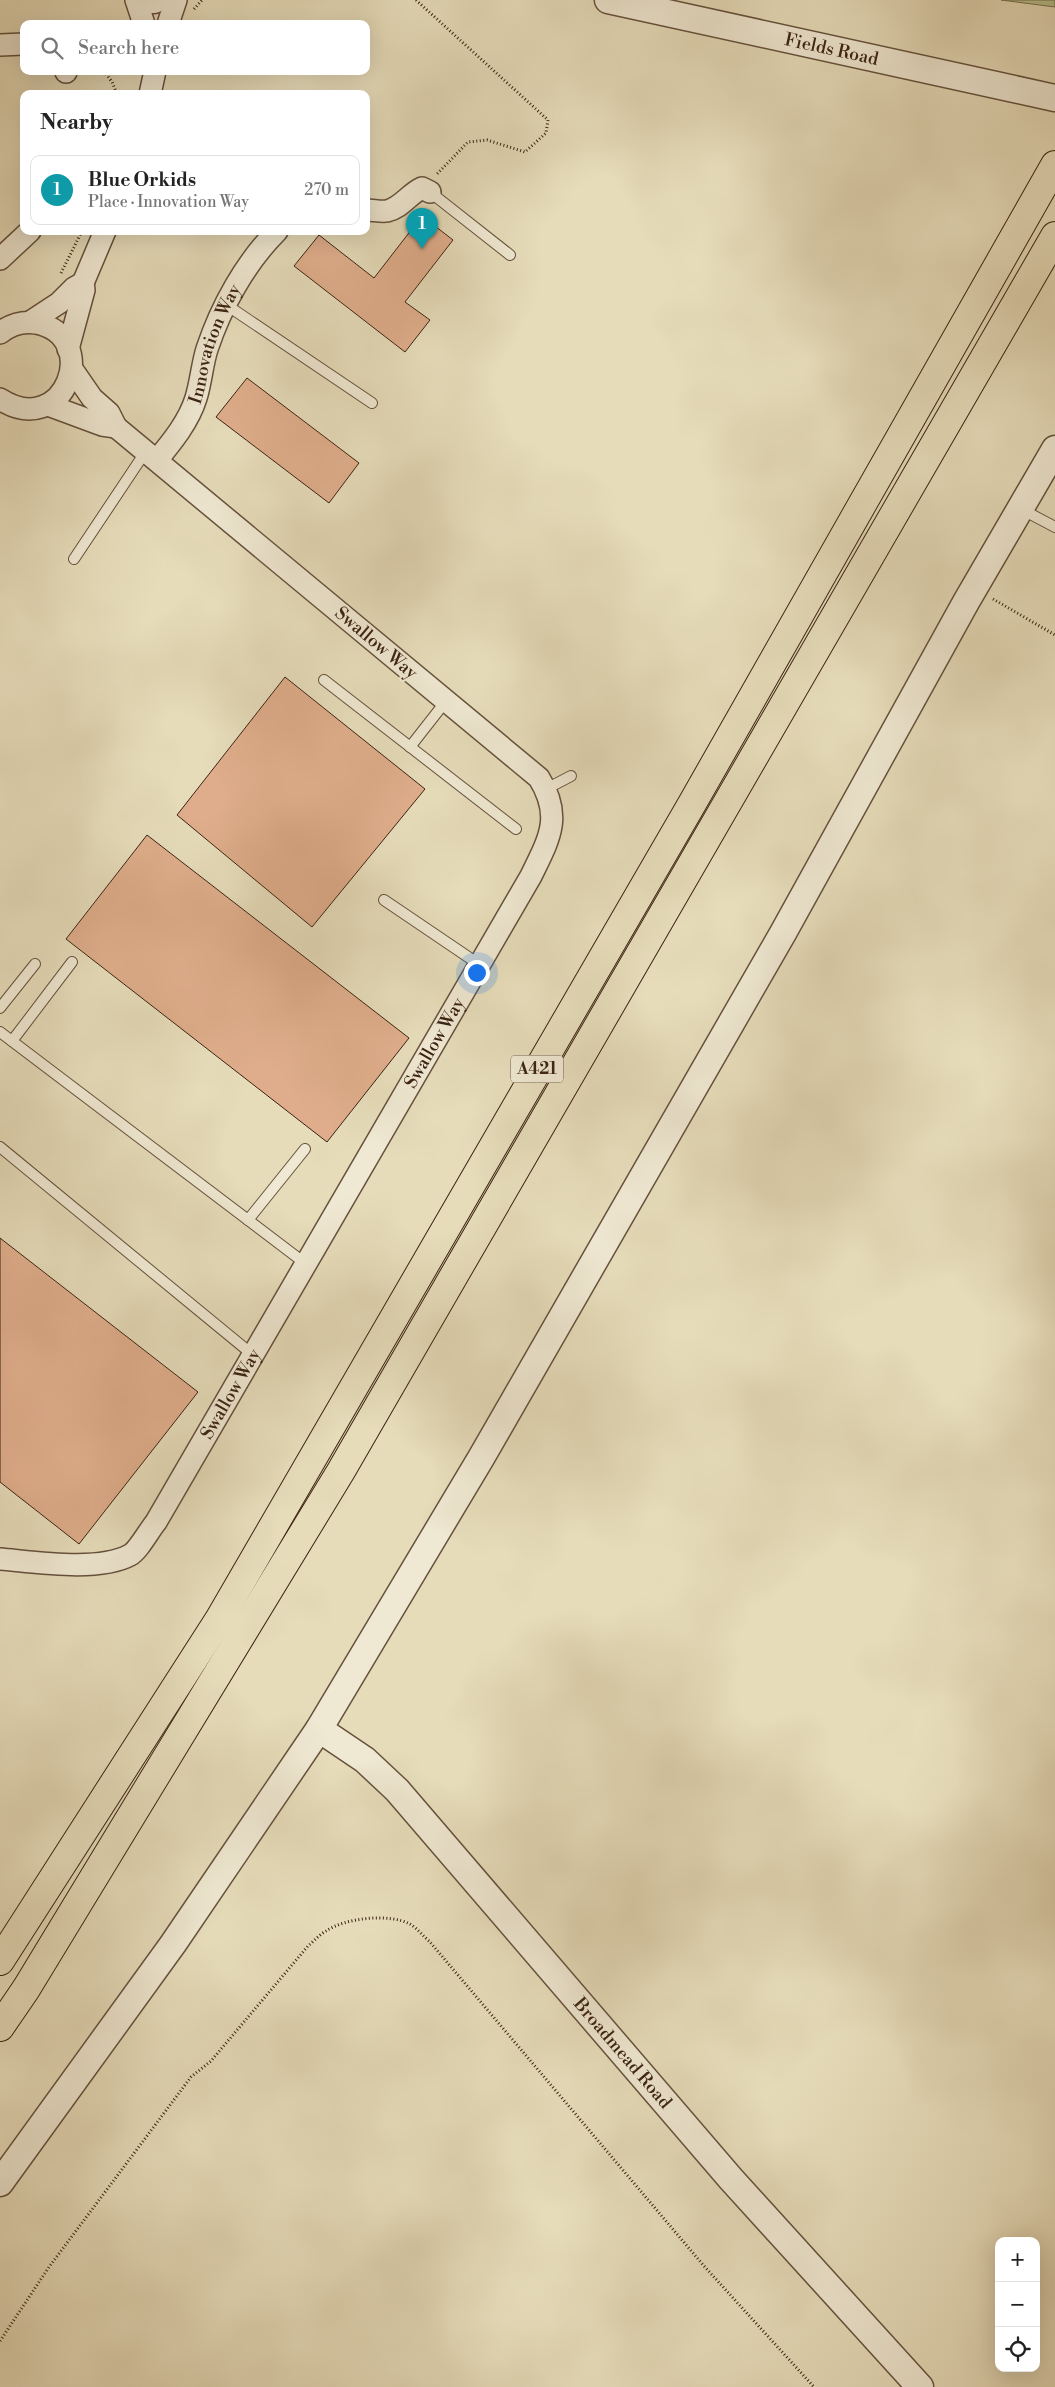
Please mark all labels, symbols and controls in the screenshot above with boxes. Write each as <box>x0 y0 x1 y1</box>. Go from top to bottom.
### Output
search box <box>20 20 370 75</box>
street label: Fields Road <box>783 28 882 71</box>
icon: search <box>38 34 66 62</box>
text: Search here <box>78 36 179 60</box>
text: Nearby <box>40 110 113 136</box>
text: Blue Orkids <box>88 168 196 192</box>
text: 1 <box>53 180 61 200</box>
text: 270 m <box>304 180 349 200</box>
text: Place · Innovation Way <box>88 192 249 212</box>
pin: 1 <box>406 208 438 249</box>
street label: Innovation Way <box>183 279 246 407</box>
street label: Swallow Way <box>330 602 422 684</box>
your location <box>464 960 490 986</box>
street label: Swallow Way <box>399 993 470 1092</box>
road number: A421 <box>511 1056 563 1082</box>
street label: Swallow Way <box>195 1344 266 1443</box>
street label: Broadmead Road <box>568 1992 677 2114</box>
map controls <box>995 2237 1040 2372</box>
button: + <box>995 2237 1040 2282</box>
button: − <box>995 2282 1040 2327</box>
button: locate <box>995 2327 1040 2372</box>

